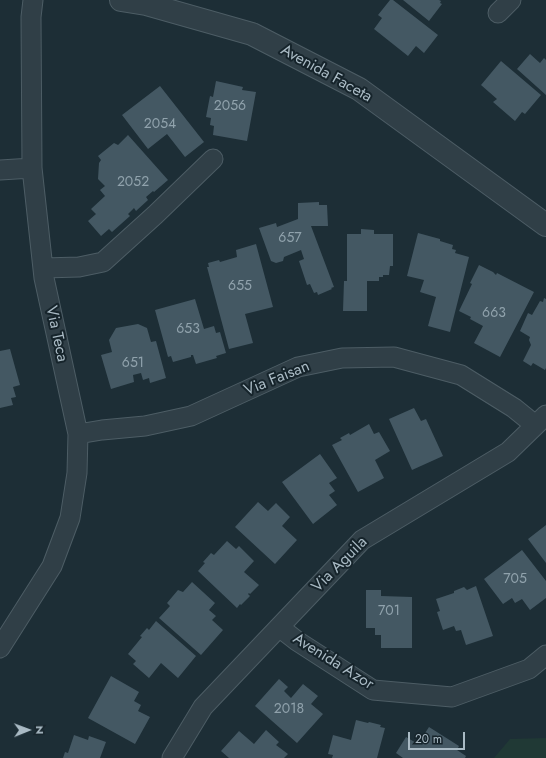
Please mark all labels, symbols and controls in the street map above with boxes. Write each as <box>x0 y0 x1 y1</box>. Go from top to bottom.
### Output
street label: Avenida Faceta <box>277 41 375 107</box>
house number: 2056 <box>214 99 246 115</box>
house number: 2054 <box>144 117 176 133</box>
house number: 2052 <box>117 175 149 191</box>
house number: 657 <box>278 231 302 247</box>
house number: 655 <box>228 279 252 295</box>
street label: Via Teca <box>41 304 71 364</box>
house number: 663 <box>482 306 506 322</box>
house number: 653 <box>176 322 200 338</box>
house number: 651 <box>122 356 144 372</box>
street label: Via Faisan <box>241 357 313 401</box>
street label: Via Aguila <box>308 533 372 597</box>
house number: 705 <box>503 572 527 588</box>
house number: 701 <box>378 604 400 620</box>
street label: Avenida Azor <box>289 630 377 694</box>
house number: 2018 <box>274 702 304 718</box>
north arrow <box>8 710 48 750</box>
scale bar <box>410 724 467 750</box>
text: N <box>32 725 48 734</box>
text: 20 m <box>415 730 442 748</box>

